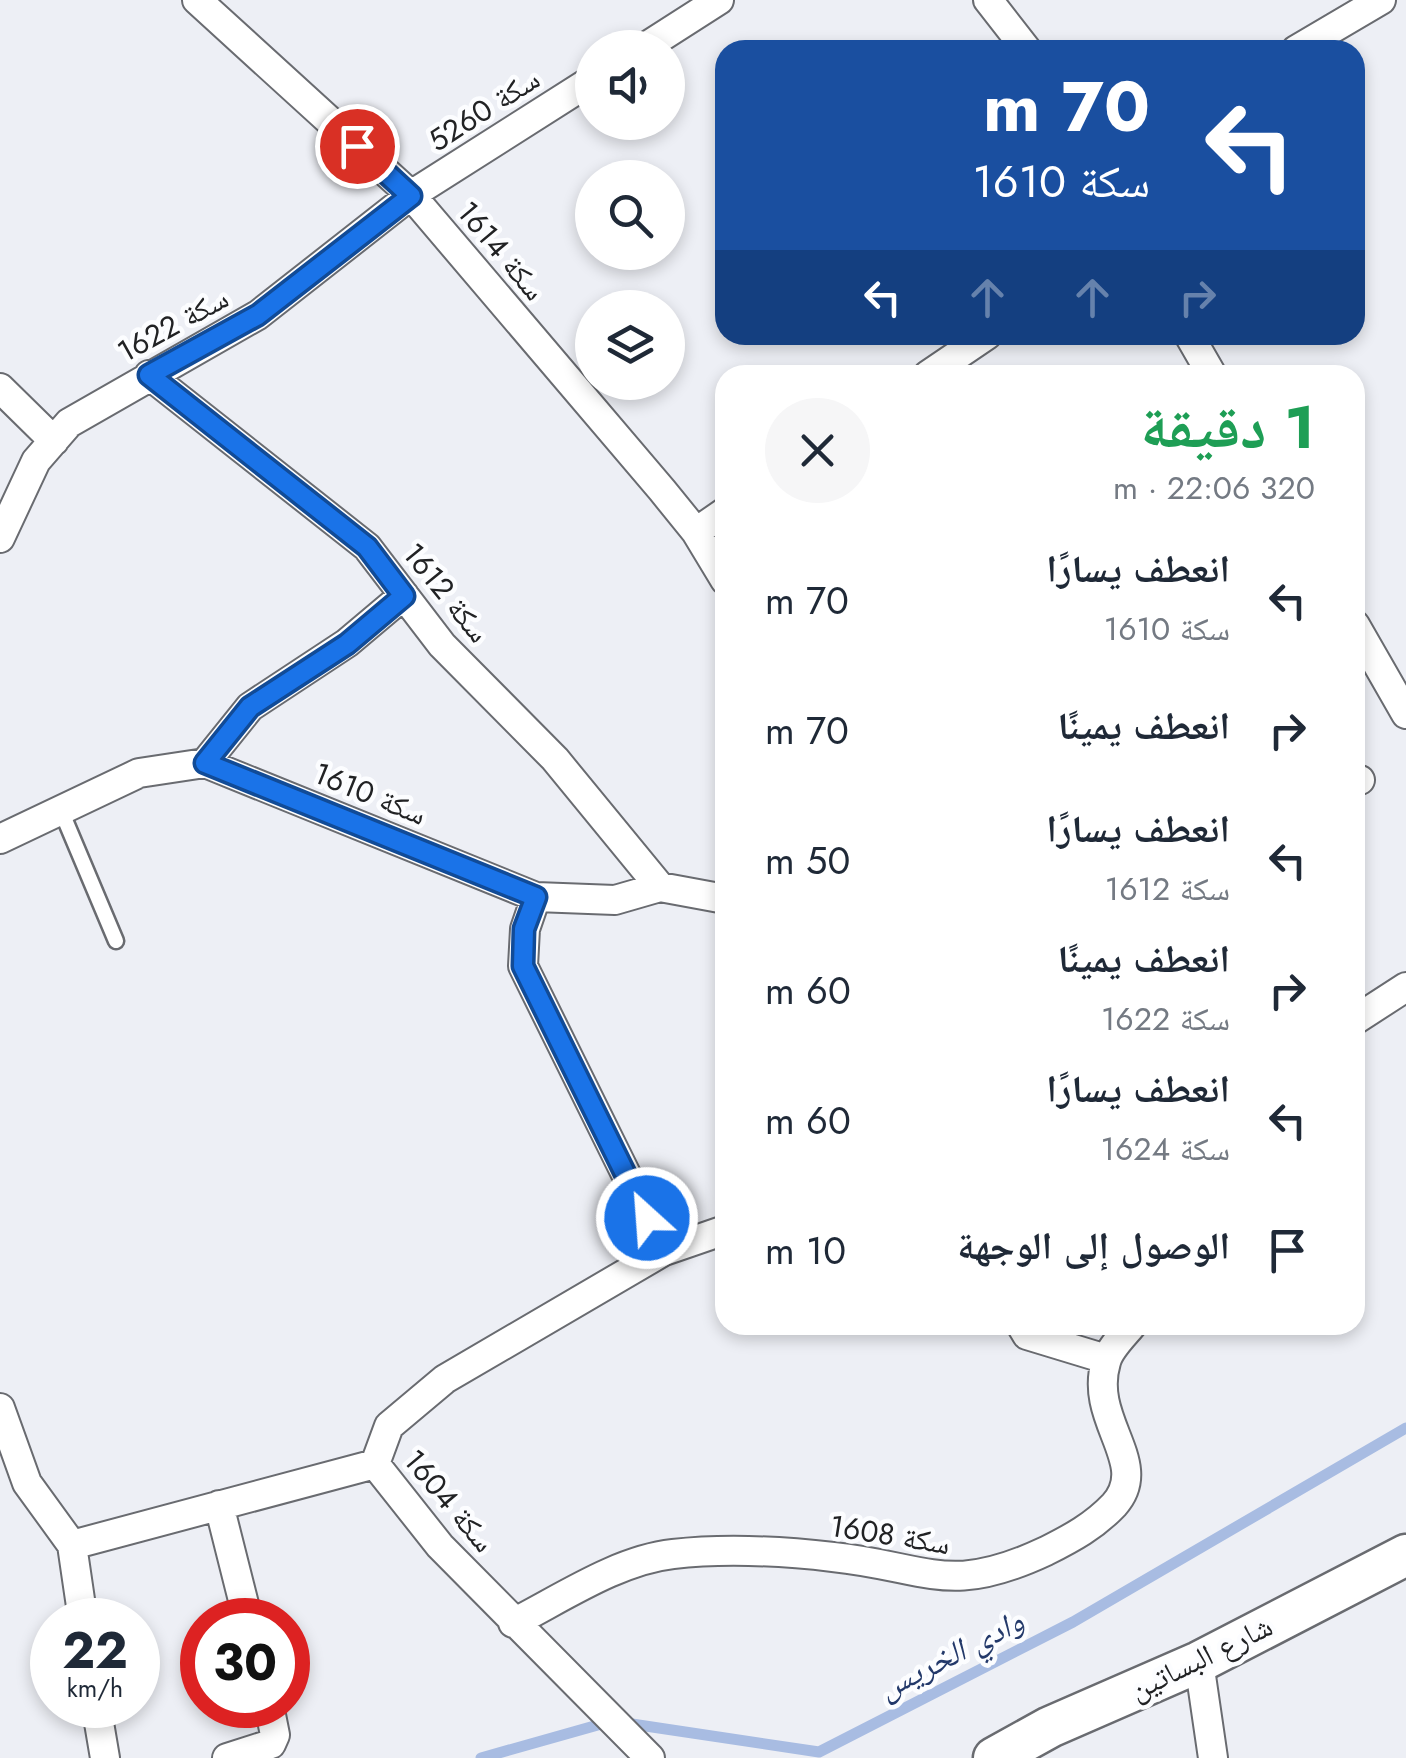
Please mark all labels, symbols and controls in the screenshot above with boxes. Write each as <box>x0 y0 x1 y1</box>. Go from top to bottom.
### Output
map controls <box>575 30 685 400</box>
button: sound <box>575 30 685 140</box>
text: 70 m <box>983 56 1150 157</box>
street label: سكة 5260 <box>419 57 548 162</box>
icon: left <box>1185 80 1315 210</box>
pin <box>315 104 400 189</box>
icon: arrive <box>330 119 385 174</box>
text: سكة 1610 <box>972 149 1150 214</box>
button: search <box>575 160 685 270</box>
street label: سكة 1614 <box>447 192 556 310</box>
icon: left <box>855 270 910 325</box>
icon: ahead <box>960 270 1015 325</box>
icon: ahead <box>1065 270 1120 325</box>
icon: right <box>1170 270 1225 325</box>
street label: سكة 1622 <box>109 276 236 373</box>
button: layers <box>575 290 685 400</box>
text: 1 دقيقة <box>1140 384 1315 471</box>
button: close <box>765 398 870 503</box>
text: 320 m · 22:06 <box>1113 465 1315 511</box>
street label: سكة 1612 <box>393 534 500 652</box>
text: انعطف يسارًا <box>1046 541 1230 596</box>
text: 70 m <box>765 573 849 628</box>
icon: left <box>1260 573 1315 628</box>
text: سكة 1610 <box>1104 606 1230 652</box>
text: انعطف يمينًا <box>1057 698 1230 753</box>
text: 70 m <box>765 703 849 758</box>
icon: right <box>1260 703 1315 758</box>
street label: سكة 1610 <box>307 751 433 836</box>
text: انعطف يسارًا <box>1046 801 1230 856</box>
text: 50 m <box>765 833 850 888</box>
icon: left <box>1260 833 1315 888</box>
text: سكة 1612 <box>1105 866 1230 912</box>
text: انعطف يمينًا <box>1057 931 1230 986</box>
text: 60 m <box>765 963 851 1018</box>
icon: right <box>1260 963 1315 1018</box>
text: سكة 1622 <box>1101 996 1230 1042</box>
text: انعطف يسارًا <box>1046 1061 1230 1116</box>
text: 60 m <box>765 1093 851 1148</box>
icon: left <box>1260 1093 1315 1148</box>
text: سكة 1624 <box>1100 1126 1230 1172</box>
position arrow <box>595 1166 699 1270</box>
text: الوصول إلى الوجهة <box>957 1218 1230 1273</box>
text: 10 m <box>765 1223 846 1278</box>
icon: arrive <box>1260 1223 1315 1278</box>
street label: سكة 1604 <box>394 1440 505 1561</box>
street label: سكة 1608 <box>827 1504 953 1565</box>
speed limit sign: 30 <box>180 1598 310 1728</box>
water label: وادي الخريس <box>870 1598 1033 1712</box>
street label: شارع البساتين <box>1122 1604 1280 1711</box>
text: 22 <box>62 1614 128 1687</box>
text: km/h <box>67 1670 123 1706</box>

